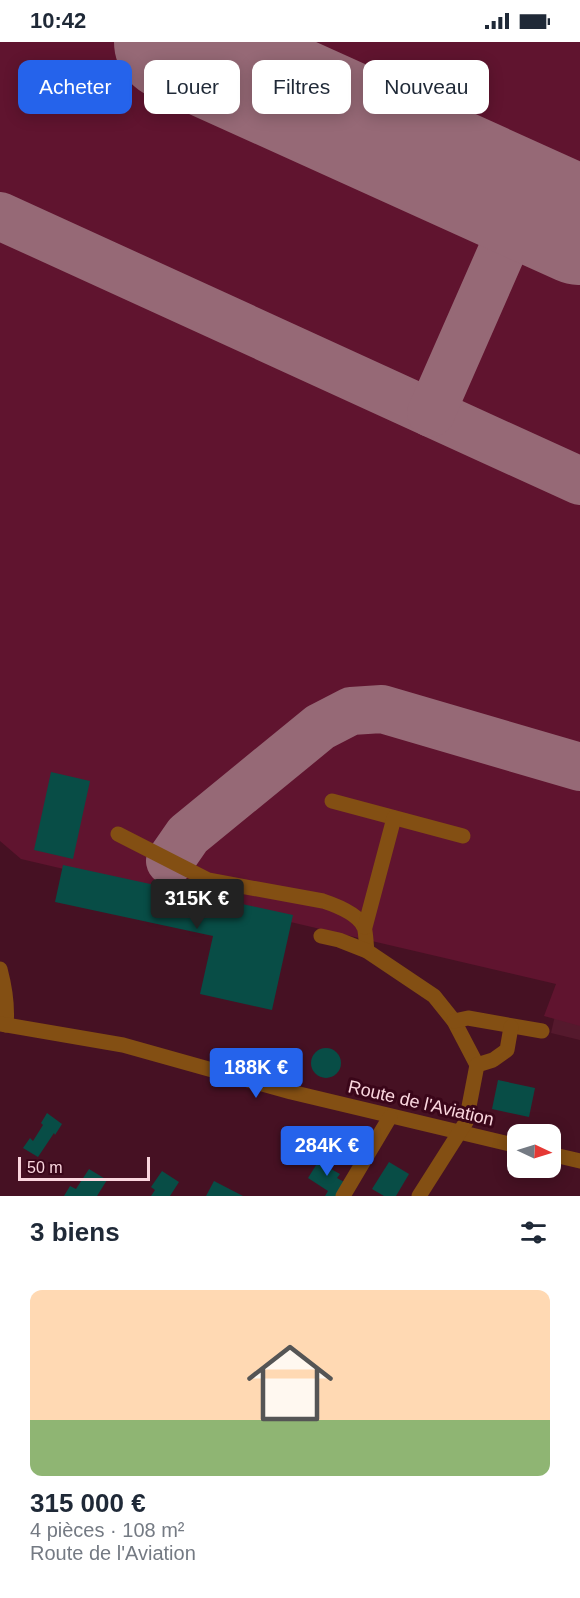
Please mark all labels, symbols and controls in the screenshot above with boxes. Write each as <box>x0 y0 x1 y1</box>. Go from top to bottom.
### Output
text: 10:42 <box>30 8 86 33</box>
chip: Acheter <box>18 60 132 114</box>
chip: Louer <box>144 60 240 114</box>
chip: Filtres <box>252 60 351 114</box>
chip: Nouveau <box>363 60 489 114</box>
pin: 315K € <box>148 879 246 930</box>
text: 315K € <box>165 887 229 909</box>
pin: 188K € <box>207 1048 305 1099</box>
text: 188K € <box>224 1056 288 1078</box>
street label: Route de l'Aviation <box>346 1076 496 1130</box>
north arrow <box>507 1124 561 1178</box>
map controls <box>507 1124 561 1178</box>
pin: 284K € <box>278 1126 376 1177</box>
text: 284K € <box>295 1134 359 1156</box>
scale bar <box>18 1154 150 1182</box>
text: 50 m <box>27 1159 63 1176</box>
icon: filters <box>517 1216 550 1249</box>
text: 3 biens <box>30 1217 120 1247</box>
icon: home <box>236 1329 344 1437</box>
text: 315 000 € <box>30 1488 146 1518</box>
text: 4 pièces · 108 m² <box>30 1519 185 1541</box>
text: Route de l'Aviation <box>30 1542 196 1564</box>

